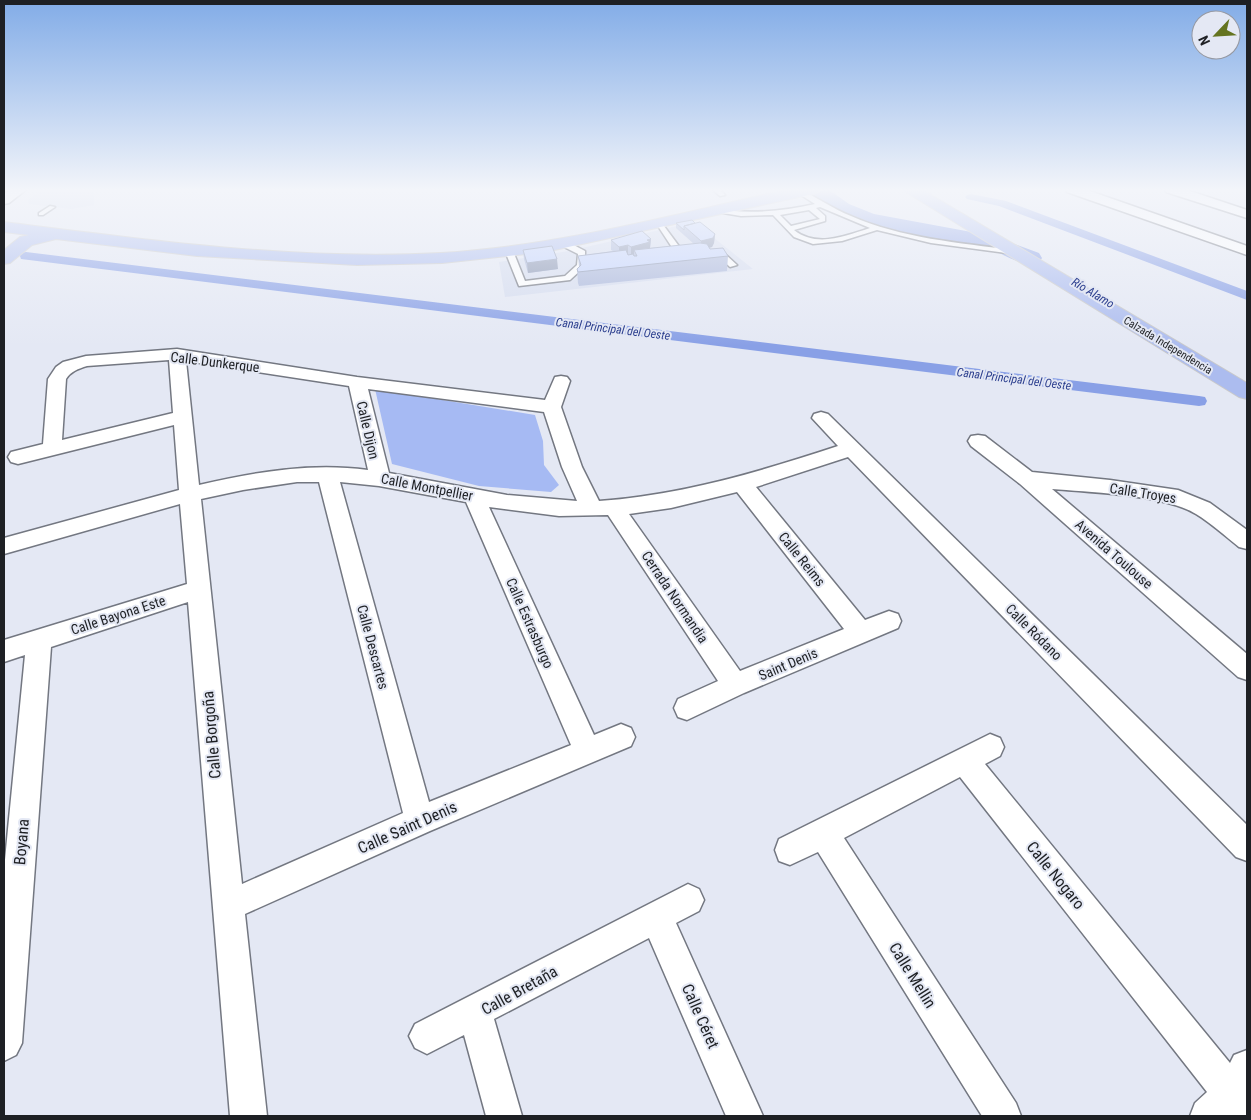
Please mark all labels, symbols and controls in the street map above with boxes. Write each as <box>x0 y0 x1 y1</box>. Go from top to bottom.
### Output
north arrow <box>1191 10 1241 60</box>
text: N <box>1195 33 1213 48</box>
water label: Río Alamo <box>1069 275 1117 311</box>
street label: Calzada Independencia <box>1121 314 1214 377</box>
water label: Canal Principal del Oeste <box>555 315 672 343</box>
street label: Calle Dunkerque <box>170 349 261 375</box>
water label: Canal Principal del Oeste <box>956 365 1073 393</box>
street label: Calle Dijon <box>354 399 382 461</box>
street label: Calle Montpellier <box>380 470 474 504</box>
street label: Calle Troyes <box>1109 480 1177 506</box>
street label: Avenida Toulouse <box>1072 516 1156 592</box>
street label: Calle Reims <box>775 529 829 589</box>
street label: Cerrada Normandia <box>638 548 712 646</box>
street label: Calle Estrasburgo <box>503 575 557 671</box>
street label: Calle Bayona Este <box>69 592 168 638</box>
street label: Calle Ródano <box>1003 601 1065 663</box>
street label: Calle Descartes <box>354 603 392 691</box>
street label: Saint Denis <box>756 644 820 684</box>
street label: Calle Borgoña <box>198 690 225 780</box>
street label: Calle Saint Denis <box>355 797 460 858</box>
street label: Boyana <box>10 818 33 866</box>
street label: Calle Nogaro <box>1023 838 1089 913</box>
street label: Calle Mellin <box>885 939 940 1012</box>
street label: Calle Bretaña <box>478 962 561 1019</box>
street label: Calle Céret <box>678 981 723 1052</box>

